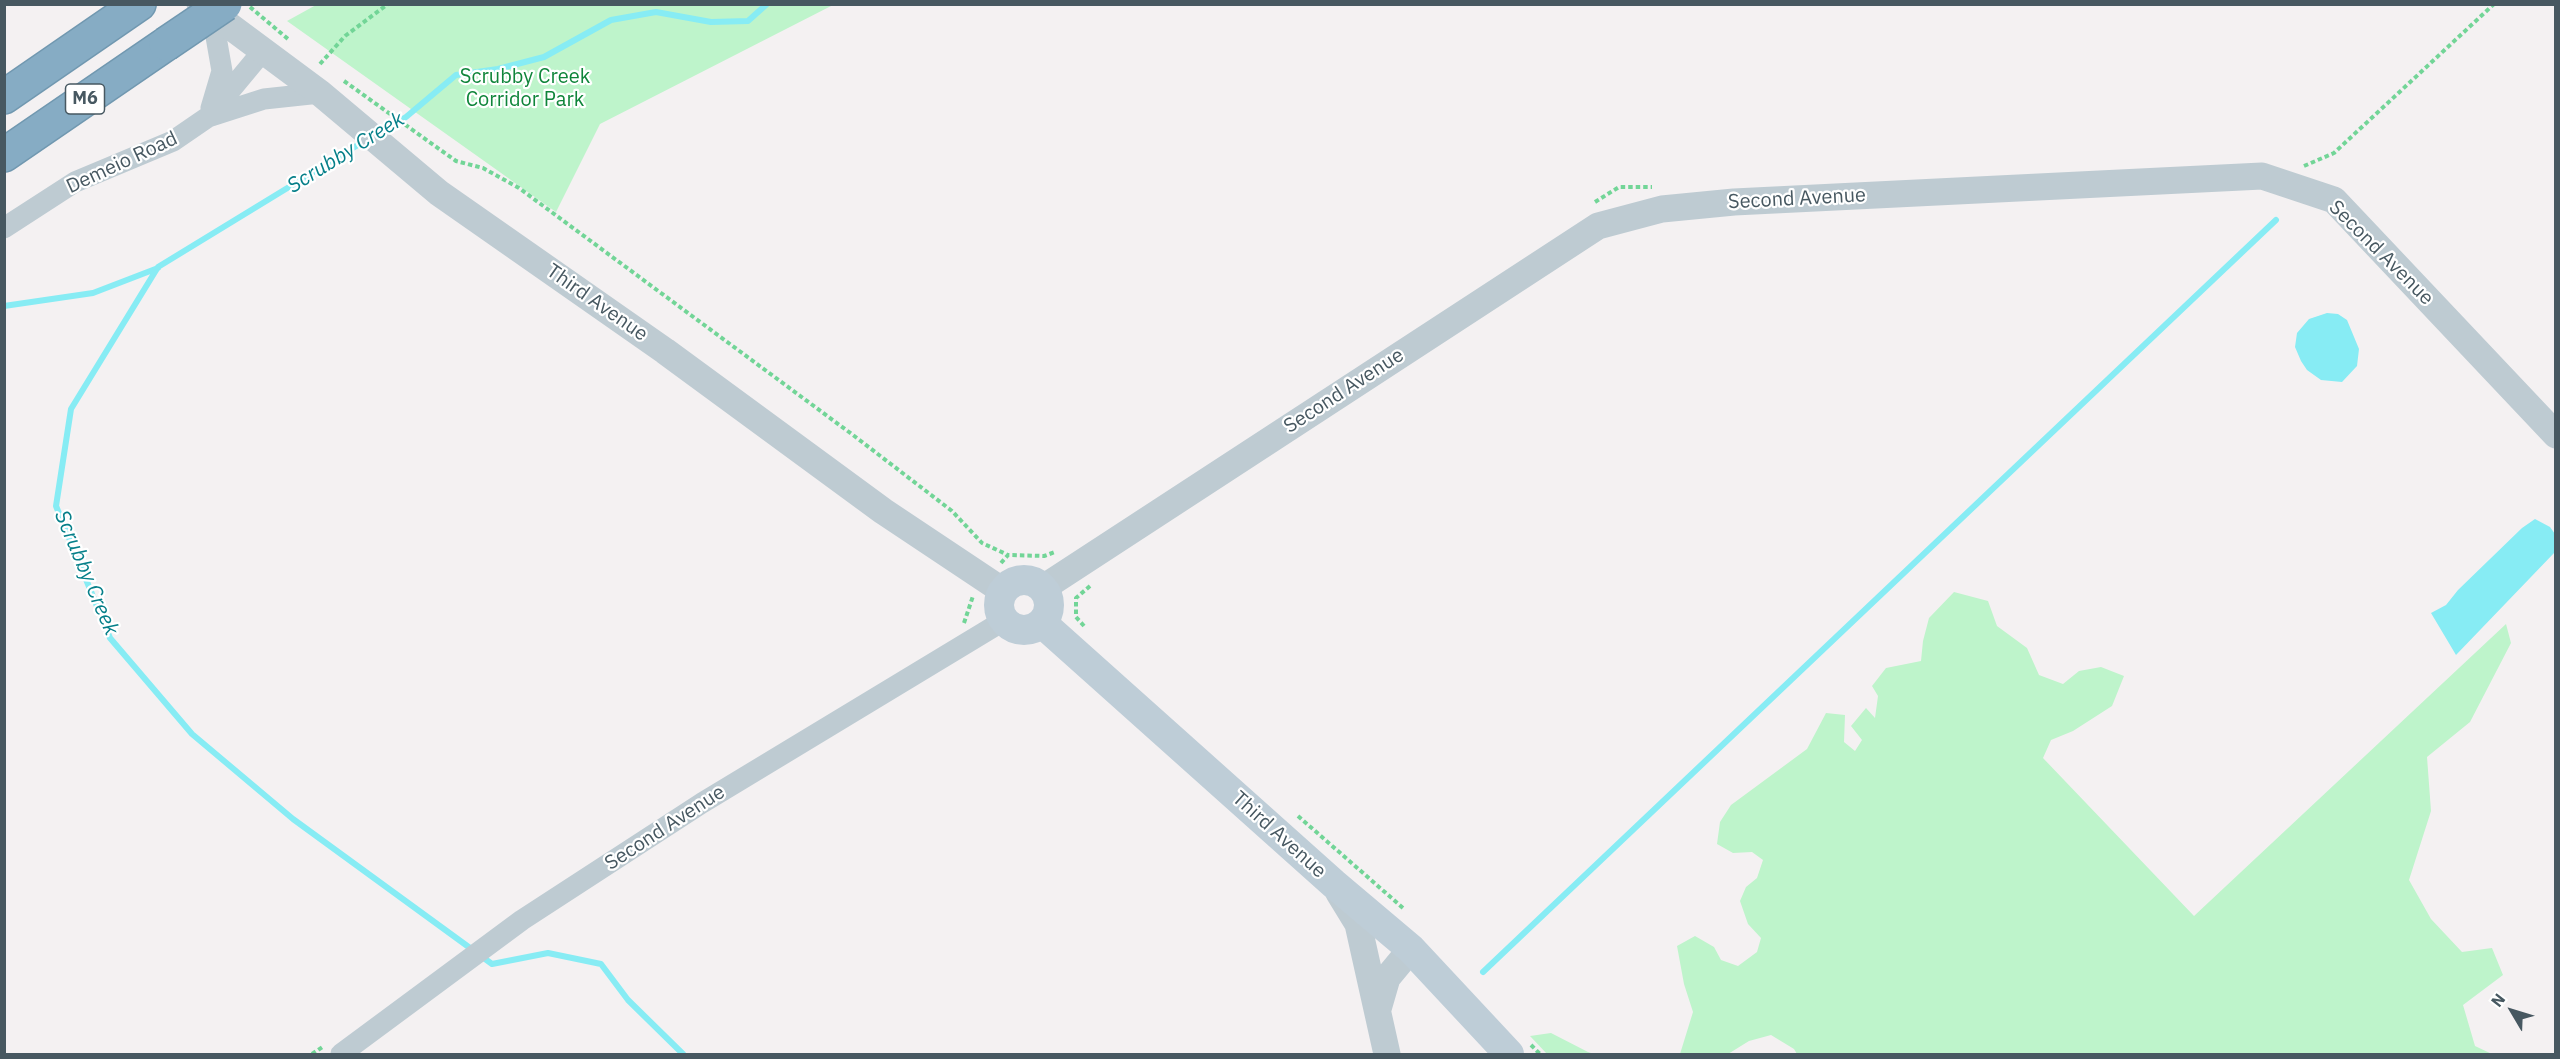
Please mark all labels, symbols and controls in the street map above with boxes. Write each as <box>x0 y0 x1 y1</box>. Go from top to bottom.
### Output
park label: Scrubby Creek Corridor Park <box>460 65 590 112</box>
road number: M6 <box>66 84 104 114</box>
water label: Scrubby Creek <box>283 107 409 199</box>
street label: Demeio Road <box>63 127 181 199</box>
street label: Second Avenue <box>1727 183 1867 215</box>
street label: Second Avenue <box>2324 196 2438 310</box>
street label: Third Avenue <box>542 259 652 347</box>
street label: Second Avenue <box>1280 343 1408 439</box>
water label: Scrubby Creek <box>48 507 124 639</box>
street label: Second Avenue <box>601 780 729 876</box>
street label: Third Avenue <box>1227 787 1331 883</box>
north arrow <box>2482 981 2542 1041</box>
text: N <box>2486 989 2509 1011</box>

